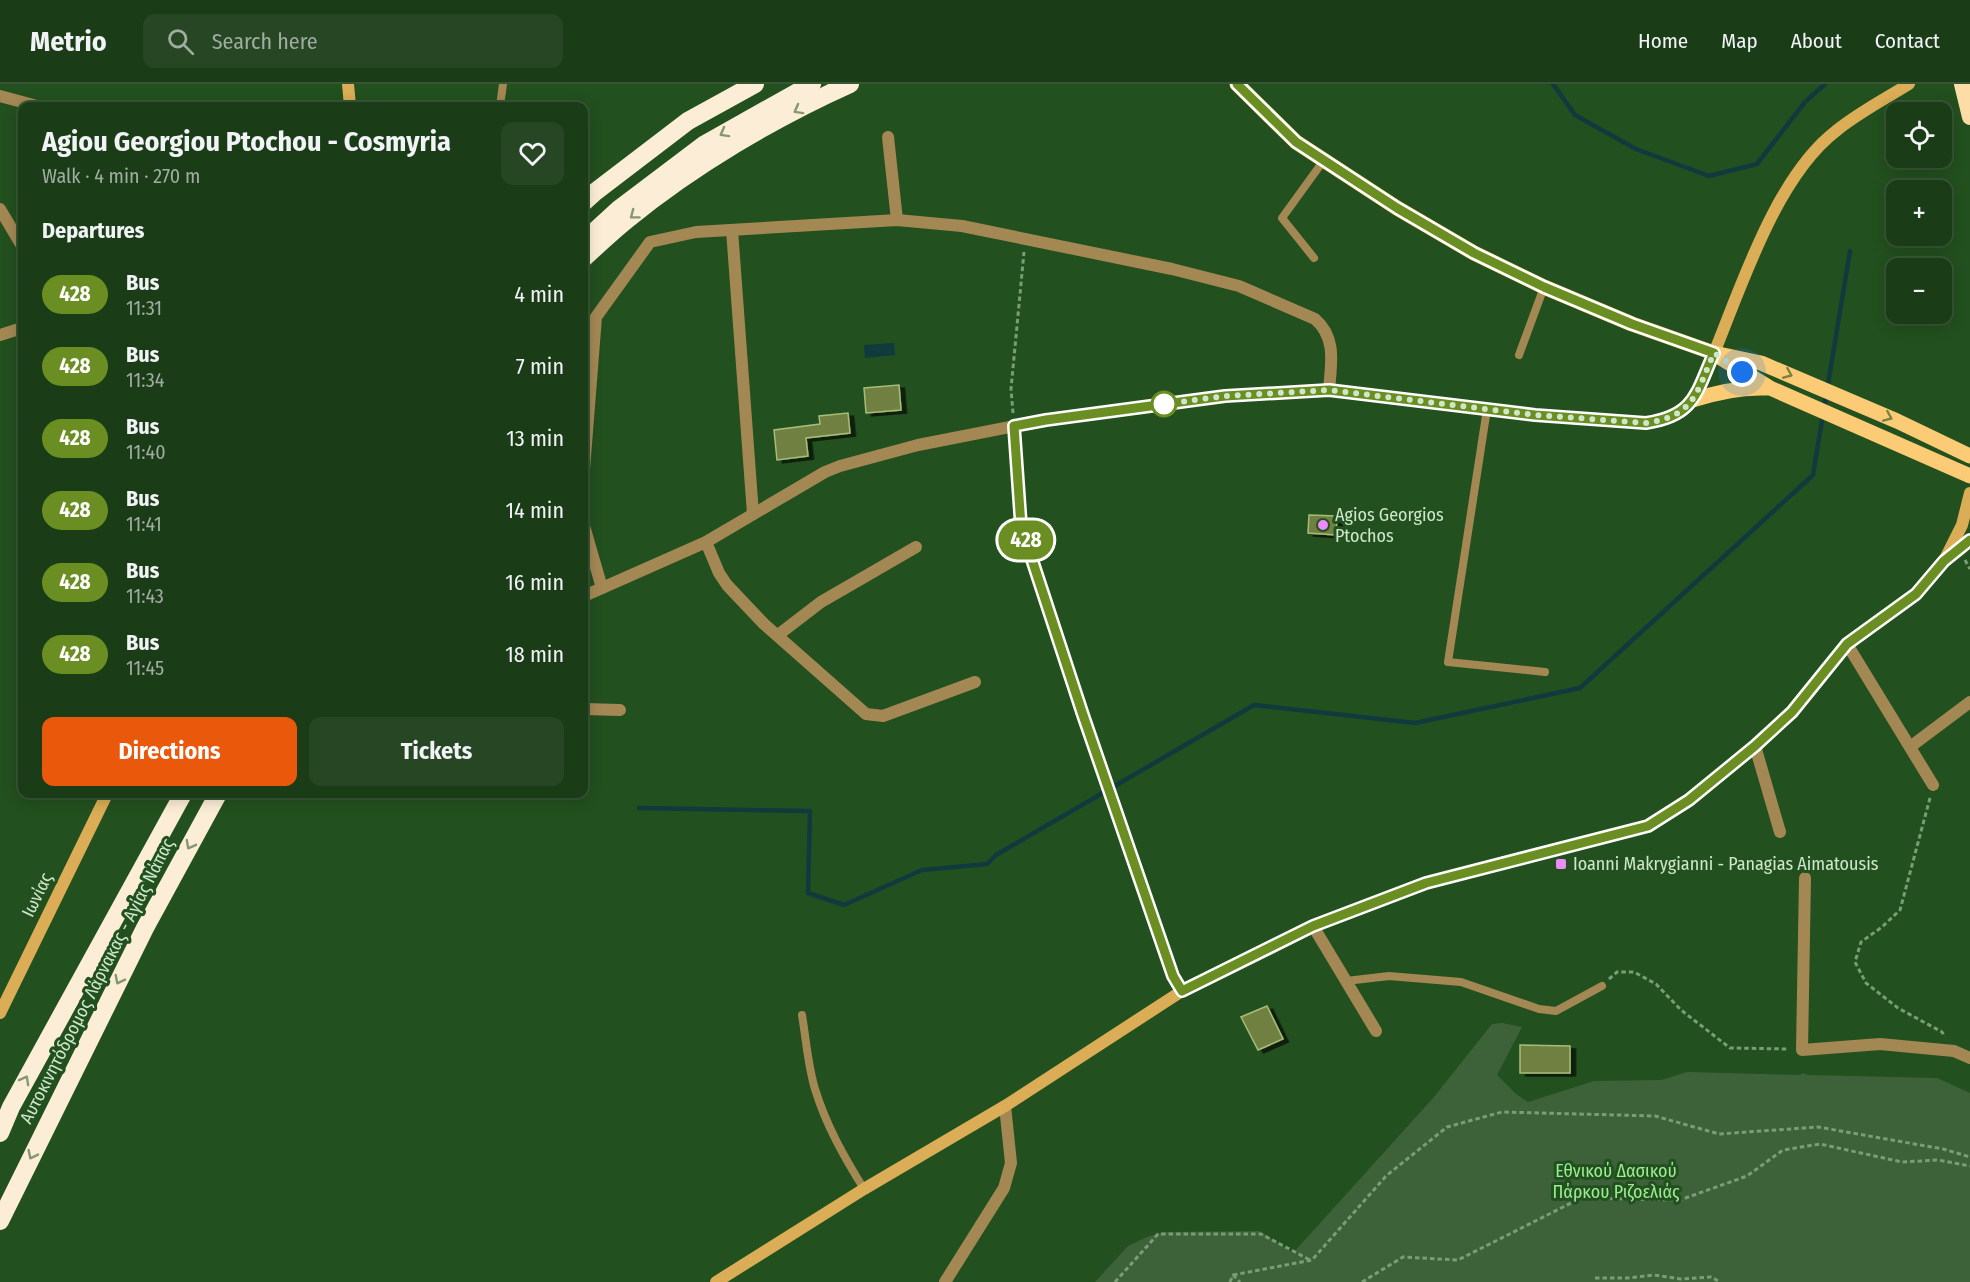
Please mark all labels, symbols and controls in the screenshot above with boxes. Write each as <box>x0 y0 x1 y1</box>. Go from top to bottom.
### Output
search box <box>143 14 563 68</box>
text: Metrio <box>30 25 107 58</box>
icon: search <box>164 25 197 58</box>
text: Search here <box>212 28 318 55</box>
text: Home <box>1638 28 1688 54</box>
text: Map <box>1721 28 1758 54</box>
text: About <box>1791 28 1842 54</box>
text: Contact <box>1875 28 1940 54</box>
map controls <box>1886 102 1952 324</box>
button: locate <box>1886 102 1952 168</box>
one-way arrow <box>793 103 804 114</box>
button: heart <box>501 122 564 185</box>
text: Agiou Georgiou Ptochou - Cosmyria <box>42 125 451 158</box>
one-way arrow <box>720 126 730 137</box>
text: Walk · 4 min · 270 m <box>42 164 200 188</box>
button: + <box>1886 180 1952 246</box>
one-way arrow <box>629 207 640 218</box>
text: Departures <box>42 217 144 244</box>
button: − <box>1886 258 1952 324</box>
text: Bus <box>126 269 159 296</box>
text: 428 <box>59 281 91 307</box>
text: 4 min <box>514 281 564 308</box>
text: 11:31 <box>126 296 162 320</box>
text: Bus <box>126 341 159 368</box>
text: 428 <box>59 353 91 379</box>
text: 7 min <box>516 353 564 380</box>
your location <box>1727 357 1757 387</box>
one-way arrow <box>1781 367 1792 379</box>
text: 11:34 <box>126 368 164 392</box>
unlabelled marker <box>1151 391 1177 417</box>
one-way arrow <box>1882 410 1893 422</box>
text: Bus <box>126 413 159 440</box>
text: 428 <box>59 425 91 451</box>
text: 13 min <box>506 425 564 452</box>
text: 11:40 <box>126 440 166 464</box>
text: Bus <box>126 485 159 512</box>
text: 428 <box>59 497 91 523</box>
text: 14 min <box>506 497 564 524</box>
place label: Agios Georgios Ptochos <box>1335 504 1444 547</box>
text: 11:41 <box>126 512 162 536</box>
marker: Agios Georgios Ptochos <box>1316 518 1330 532</box>
line badge: 428 <box>992 520 1060 560</box>
text: 428 <box>1010 527 1042 553</box>
text: Bus <box>126 557 159 584</box>
text: 428 <box>59 569 91 595</box>
text: 16 min <box>505 569 564 596</box>
text: 11:43 <box>126 584 164 608</box>
text: Bus <box>126 629 159 656</box>
text: 428 <box>59 641 91 667</box>
text: 18 min <box>505 641 564 668</box>
text: 11:45 <box>126 656 164 680</box>
button: Directions <box>42 717 297 786</box>
button: Tickets <box>309 717 564 786</box>
street label: Αυτοκινητόδρομος Λάρνακας - Αγίας Νάπας <box>15 834 179 1127</box>
one-way arrow <box>186 839 197 849</box>
place label: Ioanni Makrygianni - Panagias Aimatousis <box>1573 853 1879 875</box>
marker: Ioanni Makrygianni - Panagias Aimatousis <box>1554 857 1568 871</box>
street label: Ιωνίας <box>17 869 57 921</box>
one-way arrow <box>115 974 126 985</box>
one-way arrow <box>18 1076 29 1086</box>
one-way arrow <box>27 1148 39 1159</box>
park label: Εθνικού Δασικού Πάρκου Ριζοελιάς <box>1552 1160 1680 1203</box>

